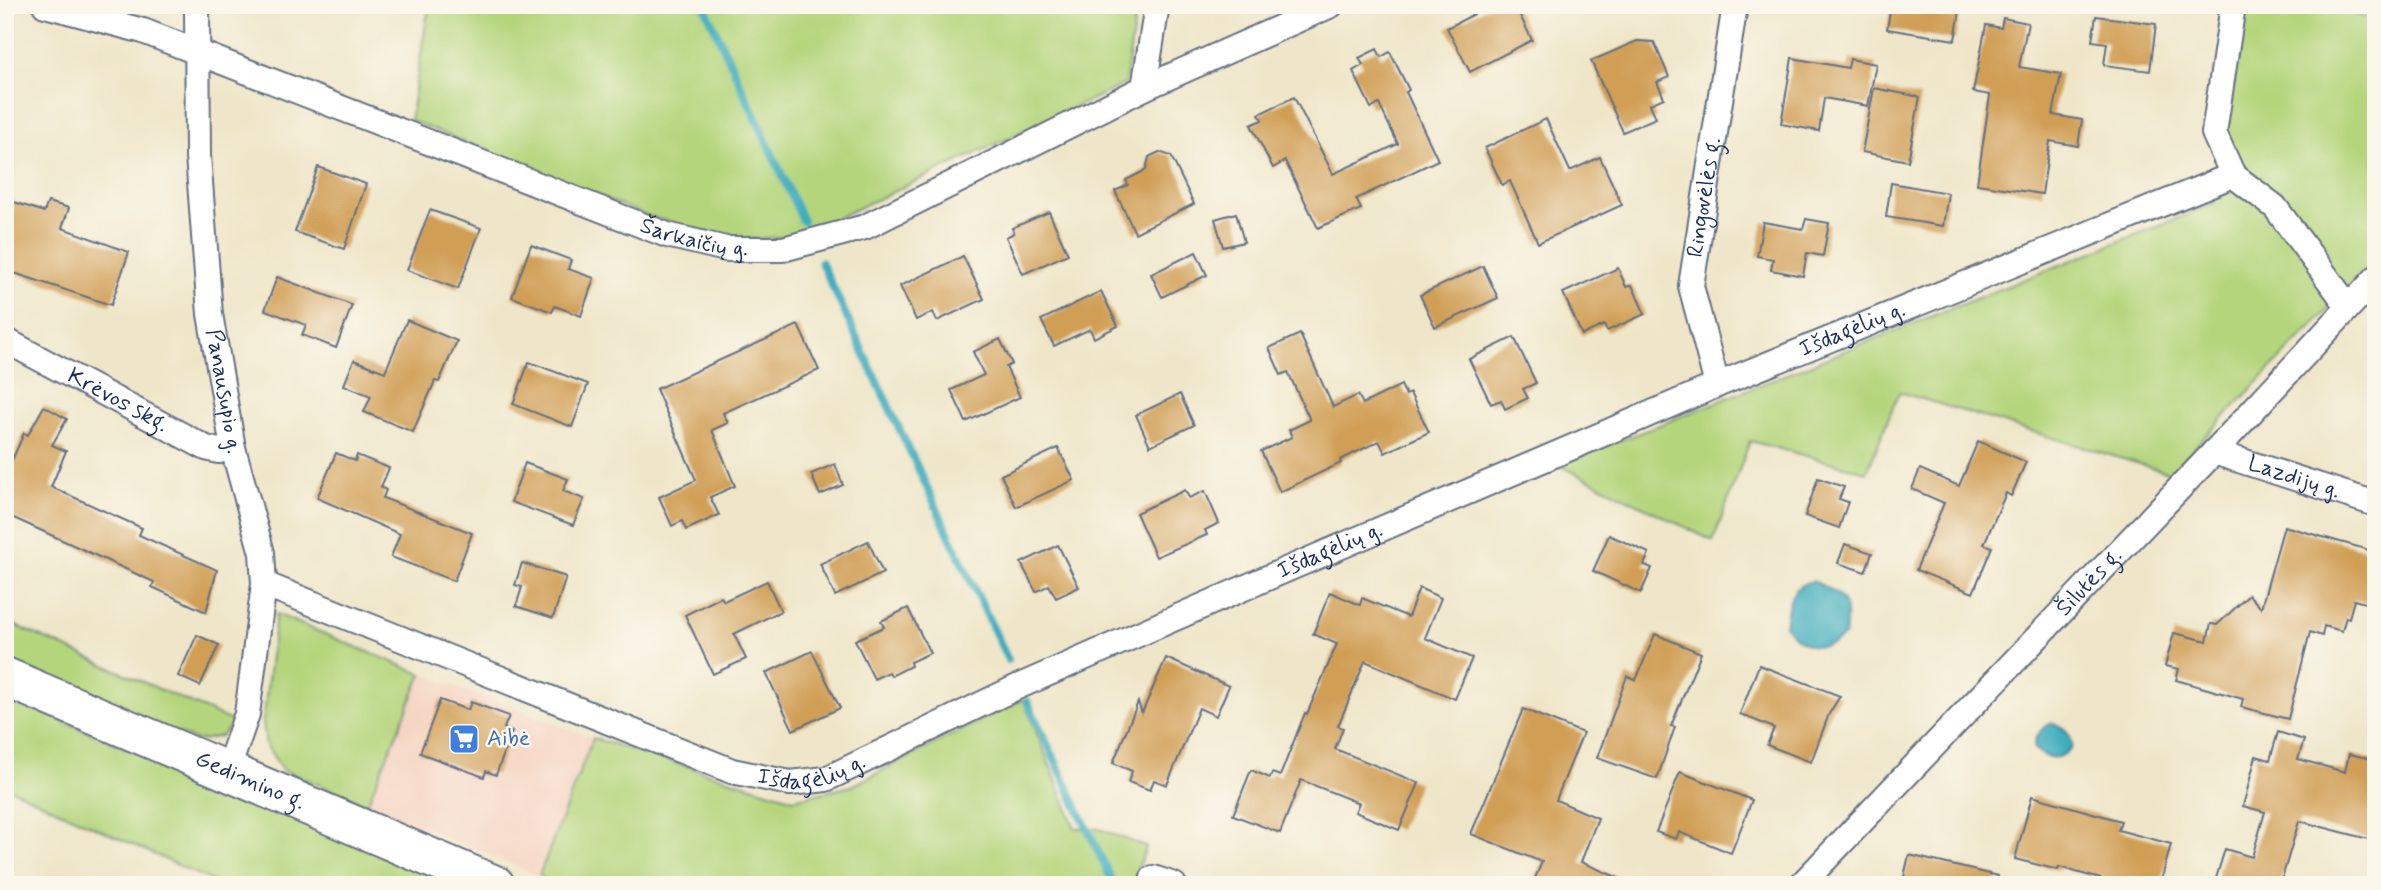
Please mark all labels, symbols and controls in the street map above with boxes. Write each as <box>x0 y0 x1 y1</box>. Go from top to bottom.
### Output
street label: Ringovėlės g. <box>1681 135 1730 260</box>
street label: Šarkaičių g. <box>636 211 748 264</box>
street label: Išdagėlių g. <box>1795 295 1910 365</box>
street label: Panausupio g. <box>198 327 249 457</box>
street label: Krėvos skg. <box>62 361 173 440</box>
street label: Lazdijų g. <box>2244 449 2344 507</box>
street label: Išdagėlių g. <box>1273 515 1387 587</box>
street label: Šilutės g. <box>2050 542 2129 623</box>
supermarket icon: Aibė <box>447 722 481 756</box>
place label: Aibė <box>487 724 530 754</box>
street label: Gedimino g. <box>190 744 310 818</box>
street label: Išdagėlių g. <box>755 747 871 799</box>

